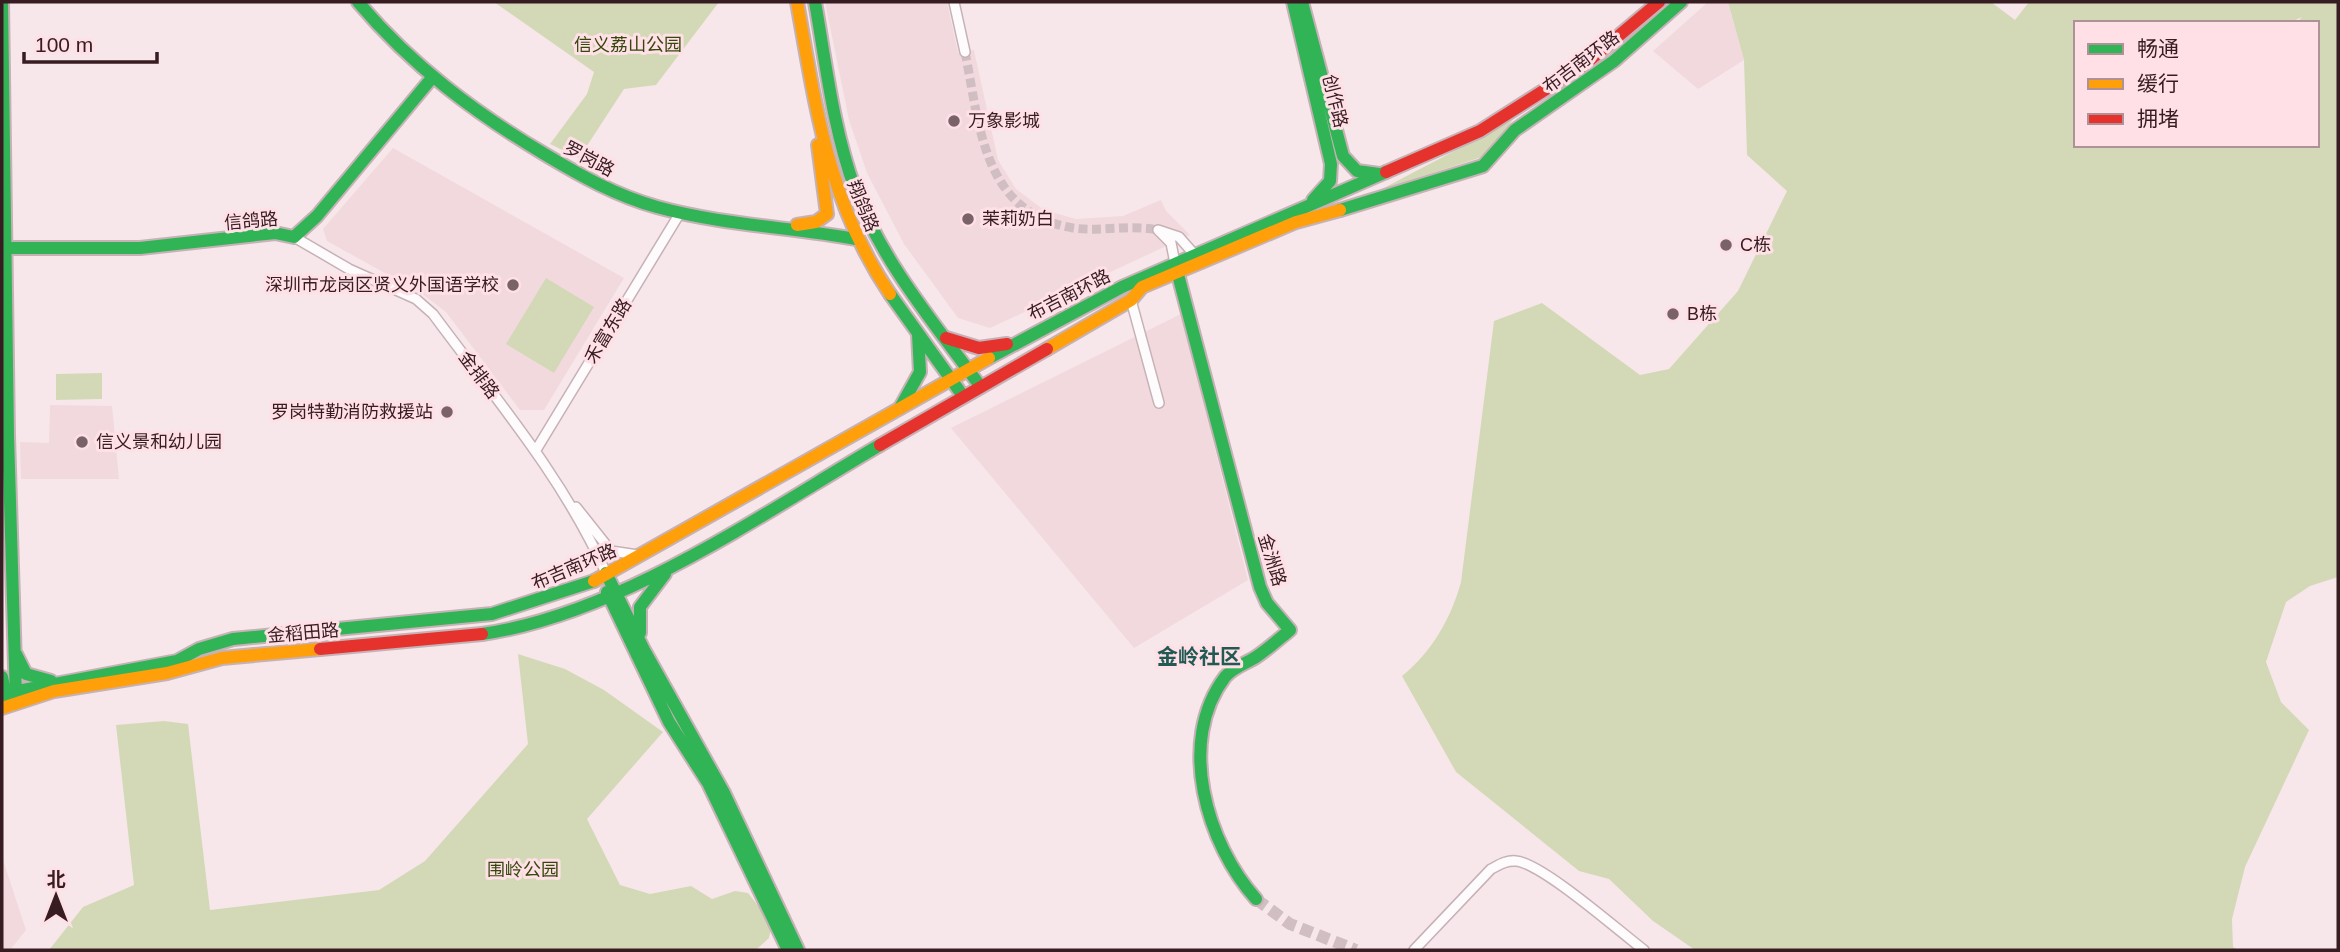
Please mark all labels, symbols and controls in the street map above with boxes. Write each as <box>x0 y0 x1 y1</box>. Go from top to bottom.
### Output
scale bar <box>24 21 158 65</box>
legend <box>2074 21 2319 147</box>
street label: 布吉南环路 <box>1539 27 1623 97</box>
text: 100 m <box>35 33 93 56</box>
park label: 信义荔山公园 <box>574 35 682 55</box>
text: 畅通 <box>2137 37 2179 60</box>
street label: 创作路 <box>1319 72 1351 130</box>
text: 缓行 <box>2137 72 2179 95</box>
text: 拥堵 <box>2137 107 2179 130</box>
place label: 万象影城 <box>968 111 1040 131</box>
marker: 万象影城 <box>946 113 962 129</box>
street label: 罗岗路 <box>560 137 618 181</box>
street label: 翔鸽路 <box>844 177 882 235</box>
street label: 信鸽路 <box>223 209 279 233</box>
place label: 茉莉奶白 <box>982 209 1054 229</box>
marker: 茉莉奶白 <box>960 211 976 227</box>
place label: C栋 <box>1740 235 1771 255</box>
marker: C栋 <box>1718 237 1734 253</box>
street label: 布吉南环路 <box>1024 266 1114 324</box>
place label: 深圳市龙岗区贤义外国语学校 <box>265 275 499 295</box>
marker: 深圳市龙岗区贤义外国语学校 <box>505 277 521 293</box>
street label: 禾富东路 <box>581 295 635 367</box>
place label: B栋 <box>1687 304 1717 324</box>
marker: B栋 <box>1665 306 1681 322</box>
street label: 金排路 <box>455 347 503 403</box>
place label: 罗岗特勤消防救援站 <box>271 402 433 422</box>
marker: 罗岗特勤消防救援站 <box>439 404 455 420</box>
place label: 信义景和幼儿园 <box>96 432 222 452</box>
marker: 信义景和幼儿园 <box>74 434 90 450</box>
street label: 金洲路 <box>1255 531 1289 589</box>
street label: 布吉南环路 <box>529 540 619 594</box>
street label: 金稻田路 <box>266 620 340 646</box>
district label: 金岭社区 <box>1157 645 1241 668</box>
park label: 围岭公园 <box>487 860 559 880</box>
north arrow <box>21 861 91 931</box>
text: 北 <box>46 869 66 890</box>

